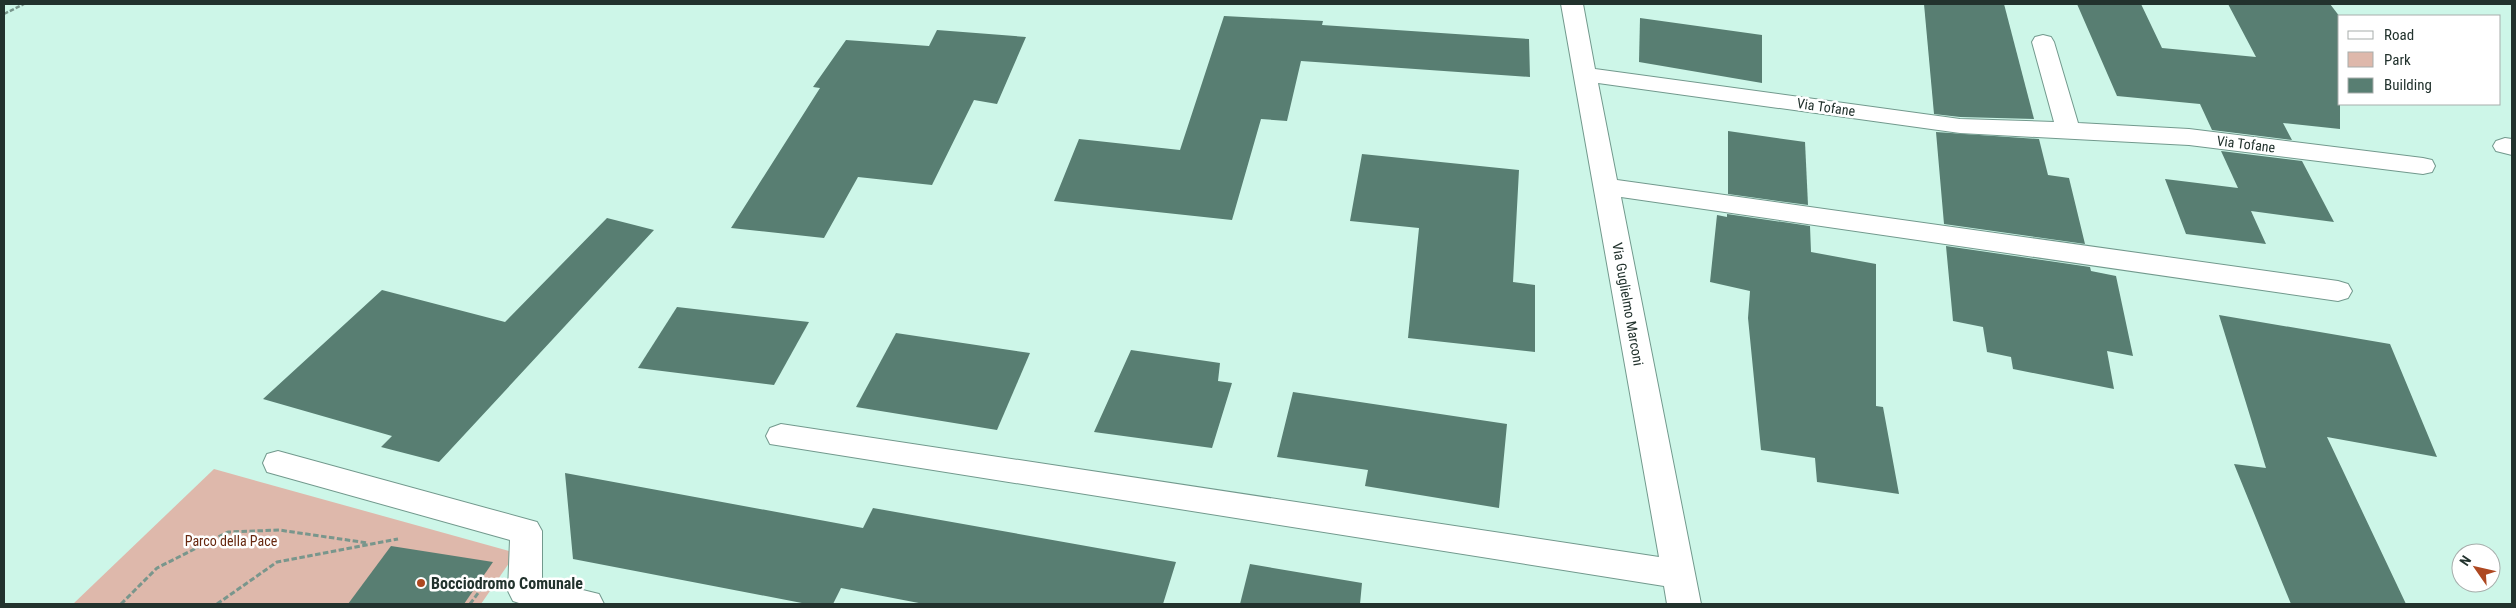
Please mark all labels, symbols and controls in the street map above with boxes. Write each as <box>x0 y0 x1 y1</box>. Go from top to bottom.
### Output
legend <box>2338 15 2501 105</box>
text: Road <box>2384 26 2414 44</box>
text: Park <box>2384 51 2411 69</box>
text: Building <box>2384 76 2432 94</box>
street label: Via Tofane <box>1796 95 1857 119</box>
street label: Via Tofane <box>2216 132 2277 156</box>
street label: Via Guglielmo Marconi <box>1609 241 1647 367</box>
park label: Parco della Pace <box>185 533 278 549</box>
north arrow <box>2451 543 2501 593</box>
text: N <box>2456 553 2474 569</box>
place label: Bocciodromo Comunale <box>431 574 583 593</box>
marker: Bocciodromo Comunale <box>415 577 427 589</box>

